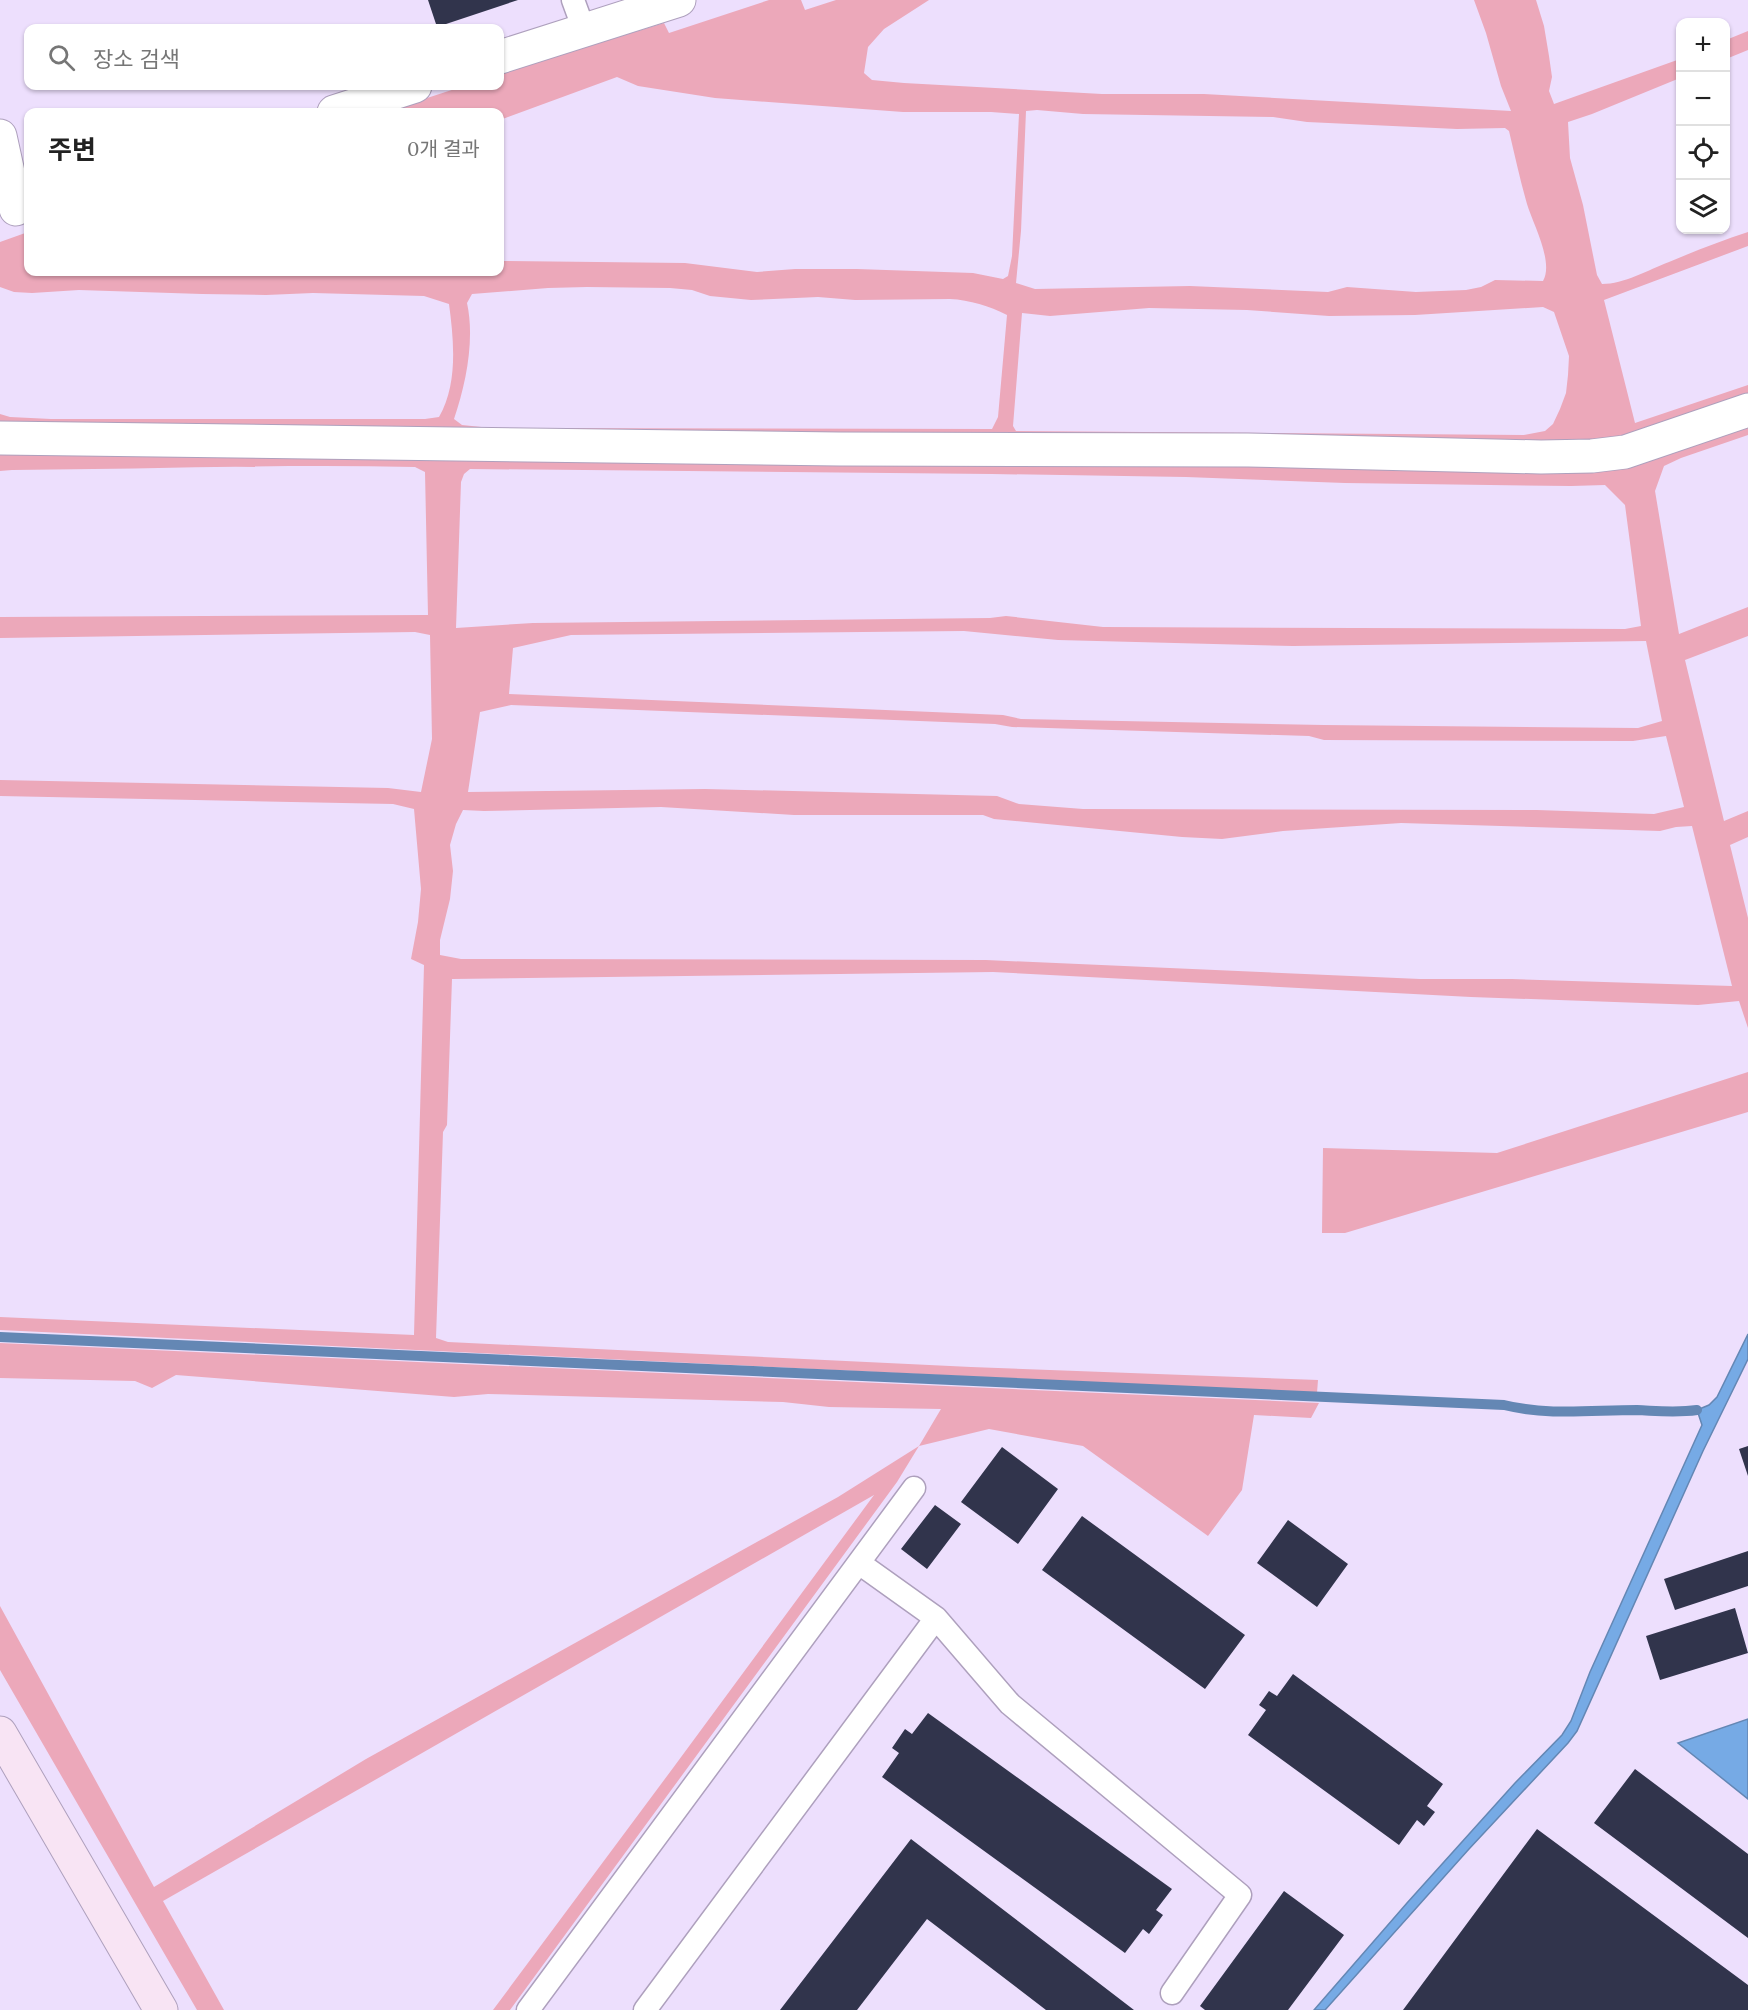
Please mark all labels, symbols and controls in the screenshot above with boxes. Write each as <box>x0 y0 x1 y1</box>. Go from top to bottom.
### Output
map controls <box>1676 18 1730 234</box>
button: + <box>1676 18 1730 72</box>
search box <box>24 24 504 90</box>
icon: search <box>45 41 78 74</box>
text: 장소 검색 <box>93 45 180 73</box>
button: − <box>1676 72 1730 126</box>
button: locate <box>1676 126 1730 180</box>
text: 주변 <box>48 133 96 166</box>
text: 0개 결과 <box>407 136 480 161</box>
button: layers <box>1676 180 1730 234</box>

